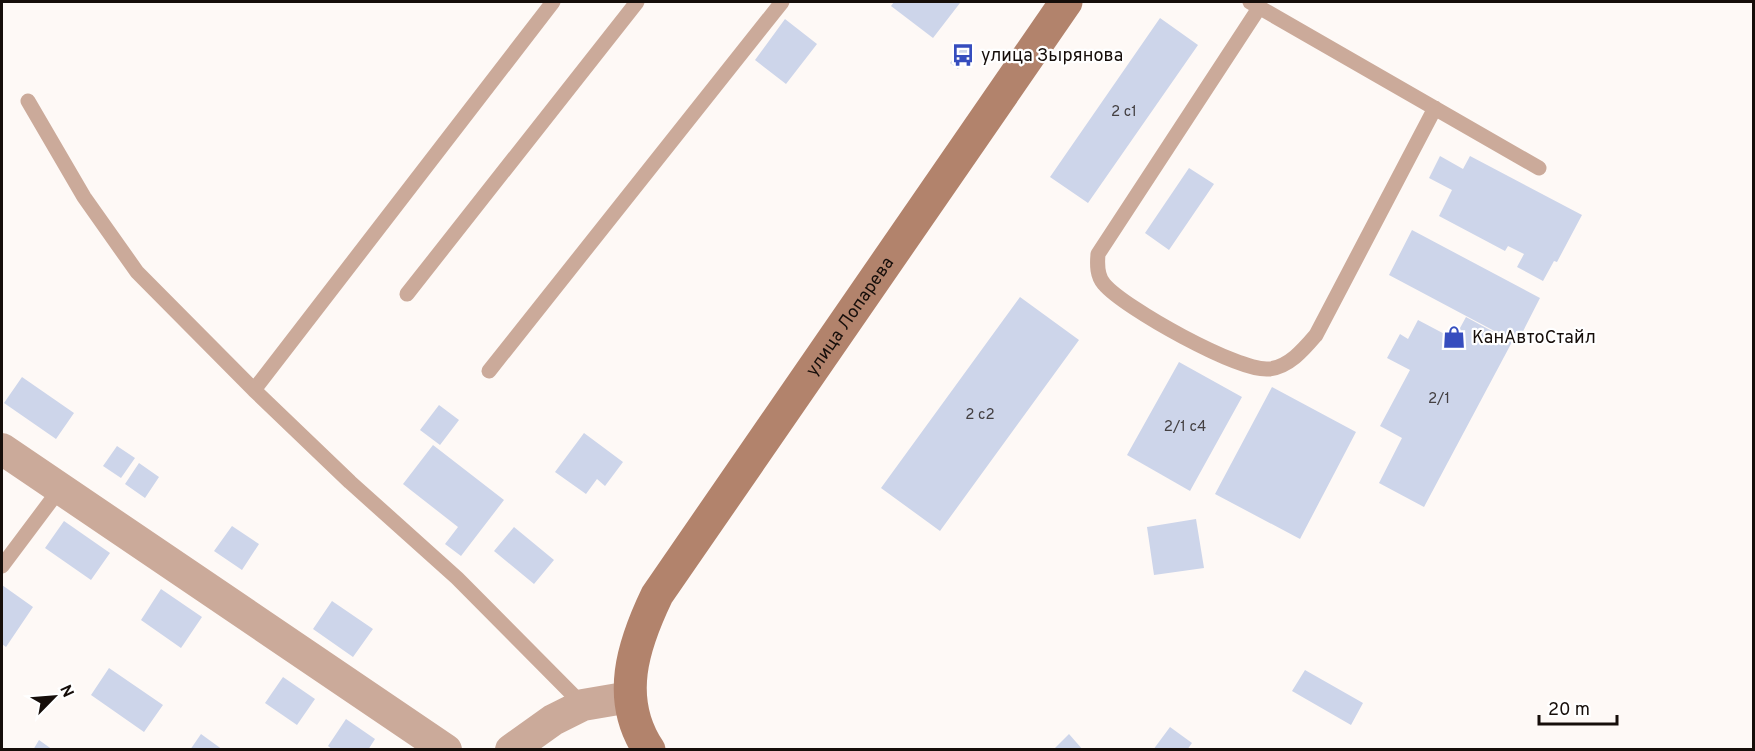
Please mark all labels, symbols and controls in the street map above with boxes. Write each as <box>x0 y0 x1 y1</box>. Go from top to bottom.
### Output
bus stop icon: улица Зырянова <box>950 42 976 68</box>
place label: улица Зырянова <box>981 45 1123 68</box>
house number: 2 с1 <box>1111 103 1137 122</box>
street label: улица Лопарева <box>801 253 900 381</box>
shop icon: КанАвтоСтайл <box>1441 324 1467 350</box>
place label: КанАвтоСтайл <box>1472 327 1596 350</box>
house number: 2/1 <box>1428 390 1450 409</box>
house number: 2 с2 <box>965 406 995 425</box>
house number: 2/1 с4 <box>1164 418 1206 437</box>
north arrow <box>24 667 84 727</box>
text: N <box>54 682 77 701</box>
scale bar <box>1539 688 1617 726</box>
text: 20 m <box>1548 699 1590 722</box>

